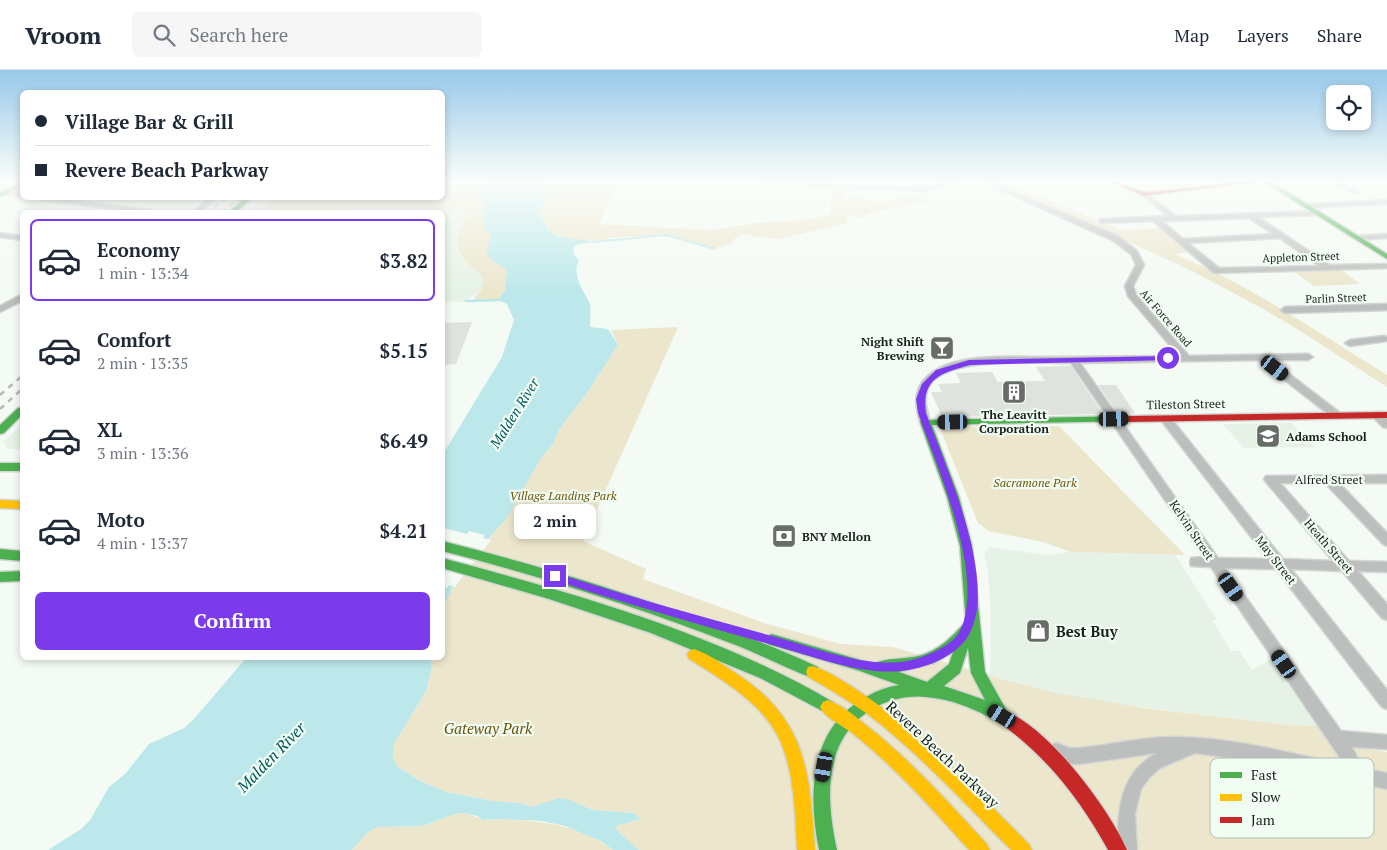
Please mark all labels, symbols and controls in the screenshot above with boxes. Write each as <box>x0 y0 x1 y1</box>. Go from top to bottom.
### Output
search box <box>132 12 482 57</box>
text: Vroom <box>25 19 102 51</box>
icon: search <box>150 21 178 49</box>
text: Search here <box>190 22 288 47</box>
text: Map <box>1174 23 1209 47</box>
text: Layers <box>1237 23 1289 47</box>
text: Share <box>1317 23 1362 47</box>
map controls <box>1326 85 1371 130</box>
button: locate <box>1326 85 1371 130</box>
text: Village Bar & Grill <box>65 109 233 134</box>
text: Revere Beach Parkway <box>65 157 268 182</box>
text: Economy <box>97 237 180 262</box>
icon: car <box>37 238 82 283</box>
text: $3.82 <box>379 248 428 273</box>
street label: Appleton Street <box>1262 249 1340 265</box>
text: 1 min · 13:34 <box>97 262 189 284</box>
street label: Air Force Road <box>1137 286 1195 350</box>
street label: Parlin Street <box>1305 290 1367 306</box>
text: Comfort <box>97 327 172 352</box>
icon: car <box>37 328 82 373</box>
place label: Night Shift Brewing <box>861 334 924 363</box>
bar icon: Night Shift Brewing <box>929 335 955 361</box>
text: $5.15 <box>379 338 428 363</box>
route start <box>1157 347 1179 369</box>
text: 2 min · 13:35 <box>97 352 189 374</box>
car <box>1258 353 1291 383</box>
water label: Malden River <box>485 374 543 452</box>
building icon: The Leavitt Corporation <box>1001 379 1027 405</box>
street label: Tileston Street <box>1146 396 1226 412</box>
place label: The Leavitt Corporation <box>979 407 1049 436</box>
car <box>1098 411 1129 427</box>
car <box>937 414 968 430</box>
text: XL <box>97 417 122 442</box>
icon: car <box>37 418 82 463</box>
school or university icon: Adams School <box>1255 423 1281 449</box>
text: $6.49 <box>379 428 428 453</box>
place label: Adams School <box>1286 429 1367 444</box>
text: 3 min · 13:36 <box>97 442 189 464</box>
street label: Alfred Street <box>1295 472 1364 487</box>
park label: Sacramone Park <box>993 475 1077 490</box>
park label: Village Landing Park <box>509 488 617 503</box>
street label: Kelvin Street <box>1167 497 1218 563</box>
callout: 2 min <box>514 504 596 538</box>
text: Moto <box>97 507 145 532</box>
icon: car <box>37 508 82 553</box>
text: 2 min <box>533 510 577 532</box>
street label: Heath Street <box>1301 516 1357 577</box>
text: $4.21 <box>379 518 428 543</box>
bank icon: BNY Mellon <box>771 523 797 549</box>
place label: BNY Mellon <box>802 529 871 544</box>
text: 4 min · 13:37 <box>97 532 189 554</box>
street label: May Street <box>1252 533 1300 588</box>
route end <box>544 565 566 587</box>
car <box>1216 570 1245 604</box>
button: Confirm <box>35 592 430 650</box>
shop icon: Best Buy <box>1025 618 1051 644</box>
place label: Best Buy <box>1056 621 1119 641</box>
car <box>1269 647 1298 681</box>
street label: Revere Beach Parkway <box>882 696 1004 812</box>
car <box>985 702 1018 730</box>
water label: Malden River <box>231 716 311 798</box>
park label: Gateway Park <box>444 718 533 738</box>
car <box>814 751 833 783</box>
legend <box>1210 758 1374 838</box>
text: Fast <box>1251 765 1278 784</box>
text: Slow <box>1251 787 1281 806</box>
text: Jam <box>1251 810 1275 829</box>

